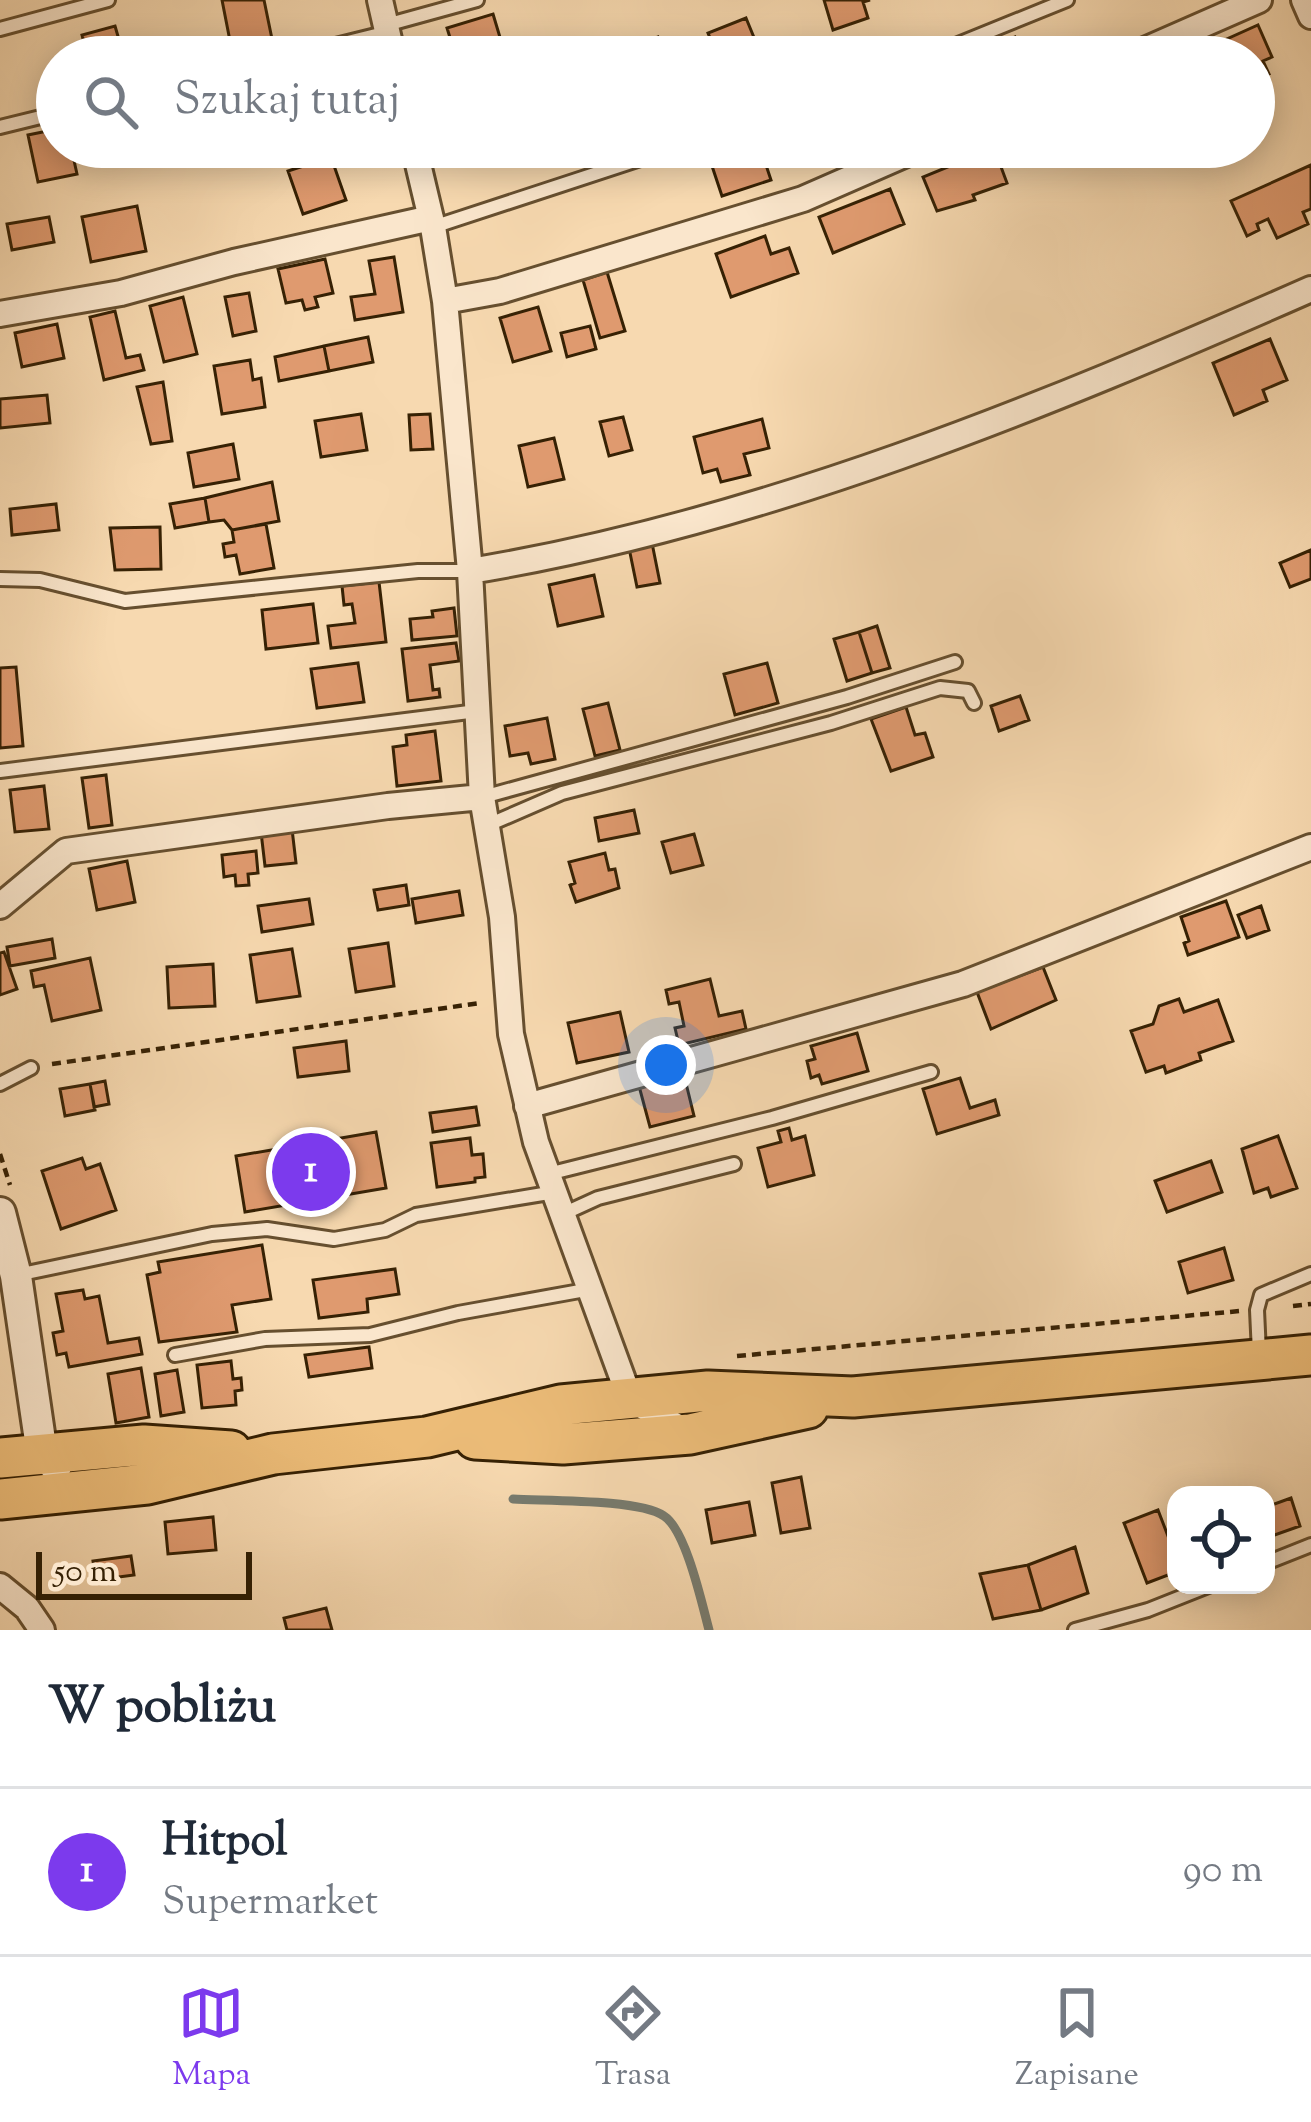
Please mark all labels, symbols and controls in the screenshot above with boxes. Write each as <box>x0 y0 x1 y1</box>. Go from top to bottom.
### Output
search box <box>36 36 1275 168</box>
icon: search <box>78 69 144 135</box>
text: Szukaj tutaj <box>174 70 400 135</box>
your location <box>636 1035 696 1095</box>
pin: 1 <box>272 1127 350 1217</box>
map controls <box>1167 1486 1275 1594</box>
button: locate <box>1167 1486 1275 1594</box>
scale bar <box>36 1546 252 1599</box>
text: 50 m <box>54 1549 117 1597</box>
text: W pobliżu <box>48 1672 276 1745</box>
text: Hitpol <box>162 1811 287 1876</box>
text: 1 <box>80 1844 94 1900</box>
text: 90 m <box>1183 1844 1263 1900</box>
text: Supermarket <box>162 1876 378 1932</box>
tab: Mapa <box>172 1980 251 2100</box>
tab: Trasa <box>595 1980 671 2100</box>
tab: Zapisane <box>1015 1980 1139 2100</box>

